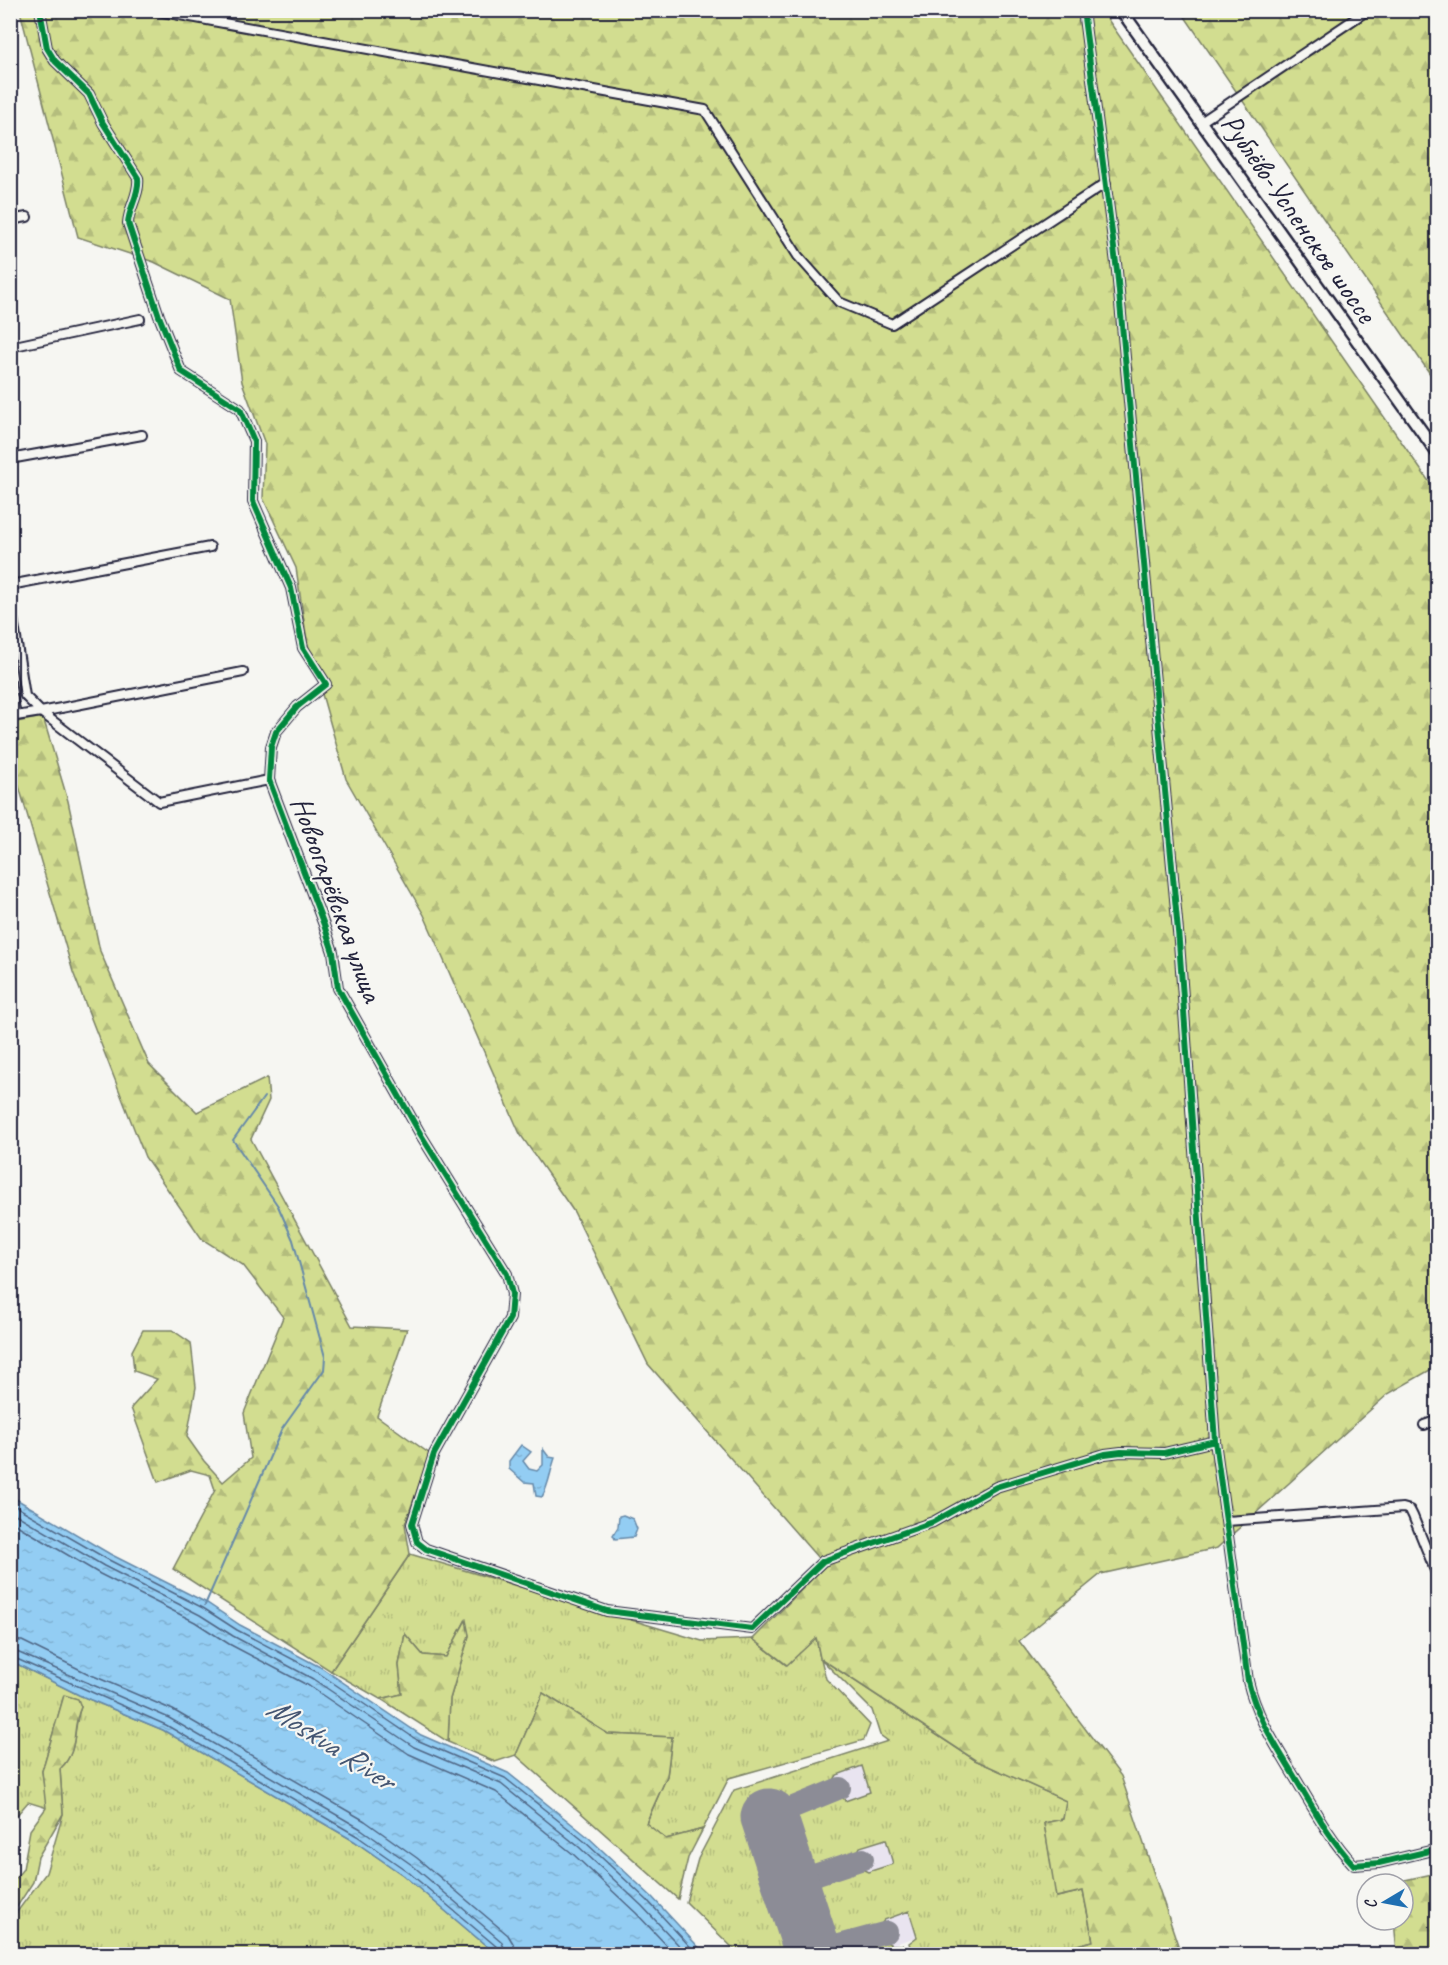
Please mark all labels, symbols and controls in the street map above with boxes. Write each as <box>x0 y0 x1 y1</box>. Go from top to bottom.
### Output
street label: Рублёво-Успенское шоссе <box>1213 106 1387 332</box>
street label: Новоогарёвская улица <box>282 791 392 1009</box>
water label: Moskva River <box>259 1687 406 1802</box>
north arrow <box>1355 1872 1415 1932</box>
text: С <box>1360 1897 1382 1910</box>

